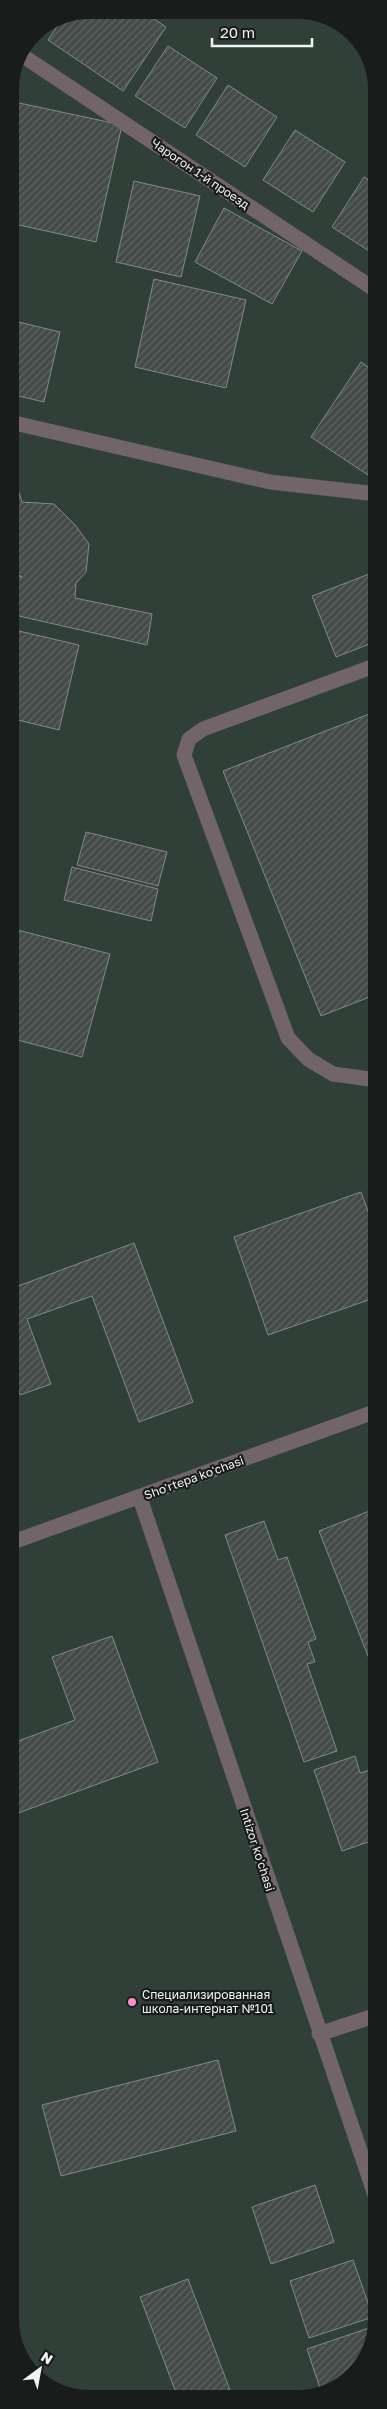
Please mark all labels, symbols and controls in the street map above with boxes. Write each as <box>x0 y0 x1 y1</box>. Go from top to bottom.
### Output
scale bar <box>212 15 312 47</box>
text: 20 m <box>220 23 255 41</box>
street label: Чарогон 1-й проезд <box>148 135 252 212</box>
street label: Sho'rtepa ko'chasi <box>142 1453 246 1503</box>
street label: Intizor ko'chasi <box>237 1806 278 1893</box>
place label: Специализированная школа-интернат №101 <box>142 1987 274 2016</box>
marker: Специализированная школа-интернат №101 <box>126 1996 138 2008</box>
north arrow <box>15 2344 65 2394</box>
text: N <box>38 2348 56 2368</box>

